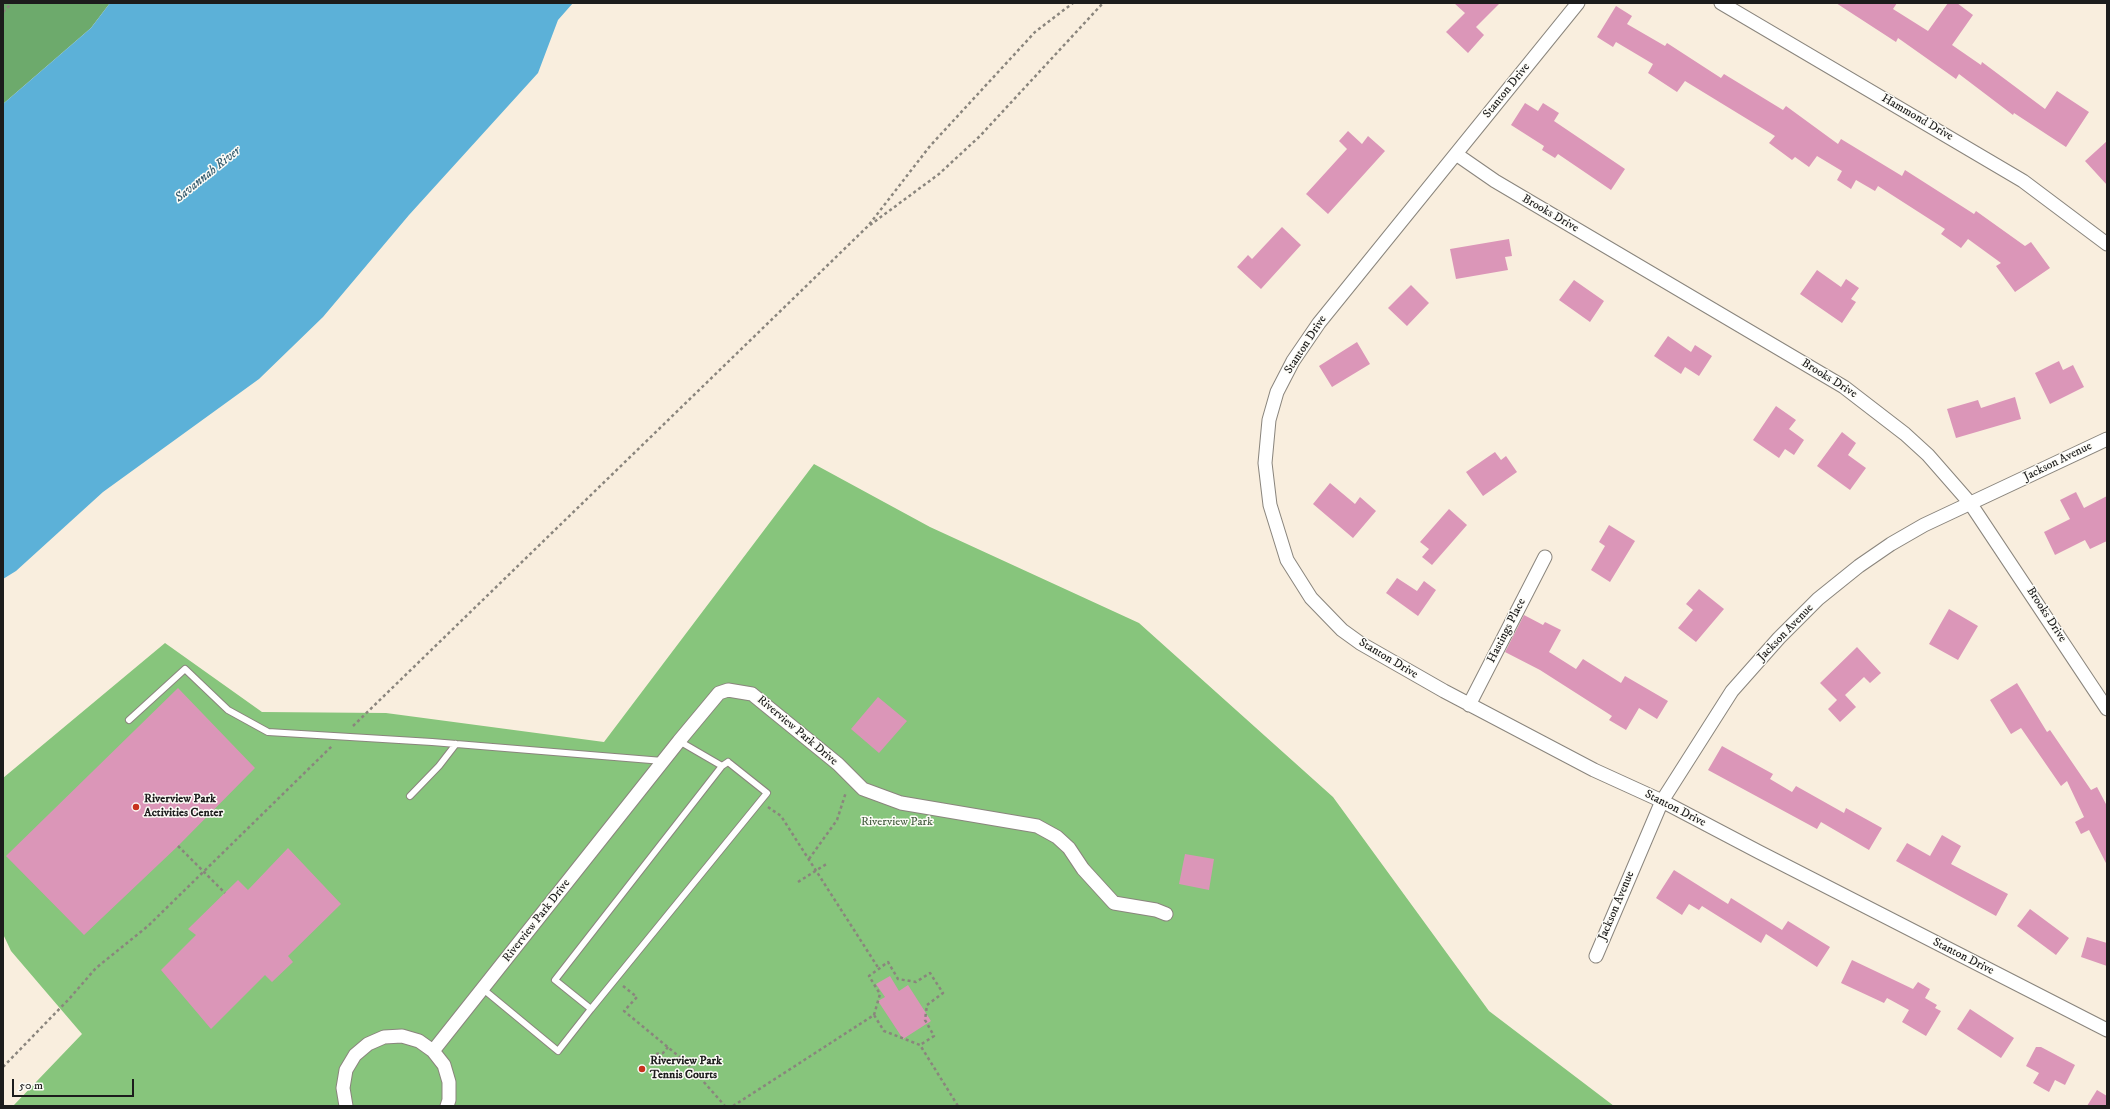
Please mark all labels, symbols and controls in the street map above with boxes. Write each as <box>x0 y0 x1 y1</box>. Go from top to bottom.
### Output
street label: Stanton Drive <box>1480 61 1534 121</box>
street label: Hammond Drive <box>1879 92 1955 144</box>
water label: Savannah River <box>172 144 244 206</box>
street label: Brooks Drive <box>1519 192 1581 236</box>
street label: Stanton Drive <box>1282 313 1330 377</box>
street label: Brooks Drive <box>1799 356 1859 402</box>
street label: Jackson Avenue <box>2022 439 2094 485</box>
street label: Brooks Drive <box>2023 585 2069 645</box>
street label: Hastings Place <box>1485 596 1529 666</box>
street label: Jackson Avenue <box>1755 601 1817 665</box>
street label: Stanton Drive <box>1356 636 1420 682</box>
street label: Riverview Park Drive <box>754 693 840 769</box>
street label: Stanton Drive <box>1642 787 1708 831</box>
place label: Riverview Park Activities Center <box>144 793 223 821</box>
marker: Riverview Park Activities Center <box>131 802 141 812</box>
park label: Riverview Park <box>861 816 933 830</box>
street label: Jackson Avenue <box>1596 869 1638 943</box>
street label: Riverview Park Drive <box>500 877 574 965</box>
street label: Stanton Drive <box>1930 935 1996 979</box>
place label: Riverview Park Tennis Courts <box>650 1055 722 1083</box>
marker: Riverview Park Tennis Courts <box>637 1064 647 1074</box>
scale bar <box>14 1071 136 1097</box>
text: 50 m <box>19 1078 43 1093</box>

